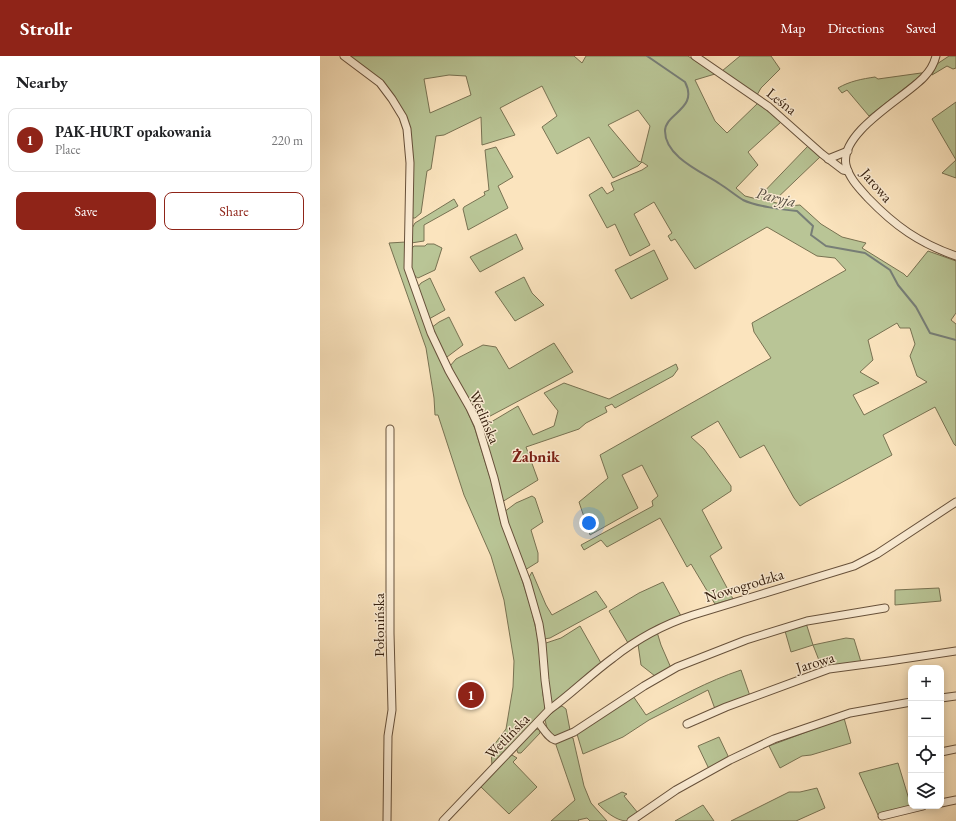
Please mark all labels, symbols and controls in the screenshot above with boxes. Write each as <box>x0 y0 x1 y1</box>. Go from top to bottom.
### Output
text: Strollr <box>20 16 72 41</box>
text: Map <box>780 19 806 37</box>
text: Directions <box>828 19 884 37</box>
text: Saved <box>906 19 936 37</box>
text: Nearby <box>16 71 68 93</box>
street label: Leśna <box>763 83 801 119</box>
text: PAK-HURT opakowania <box>55 122 211 141</box>
text: 1 <box>27 132 33 149</box>
text: 220 m <box>272 132 303 149</box>
text: Place <box>55 141 81 158</box>
street label: Jarowa <box>856 162 897 206</box>
water label: Paryja <box>754 182 798 212</box>
button: Save <box>16 192 156 230</box>
button: Share <box>164 192 304 230</box>
street label: Wetlińska <box>465 388 505 446</box>
district label: Żabnik <box>512 446 560 467</box>
your location <box>579 513 599 533</box>
street label: Nowogrodzka <box>702 564 786 606</box>
street label: Połonińska <box>369 593 388 657</box>
street label: Jarowa <box>791 647 837 677</box>
map controls <box>908 665 944 809</box>
button: + <box>908 665 944 701</box>
pin: 1 <box>458 680 484 710</box>
button: − <box>908 701 944 737</box>
street label: Wetlińska <box>481 709 533 763</box>
button: locate <box>908 737 944 773</box>
button: layers <box>908 773 944 809</box>

